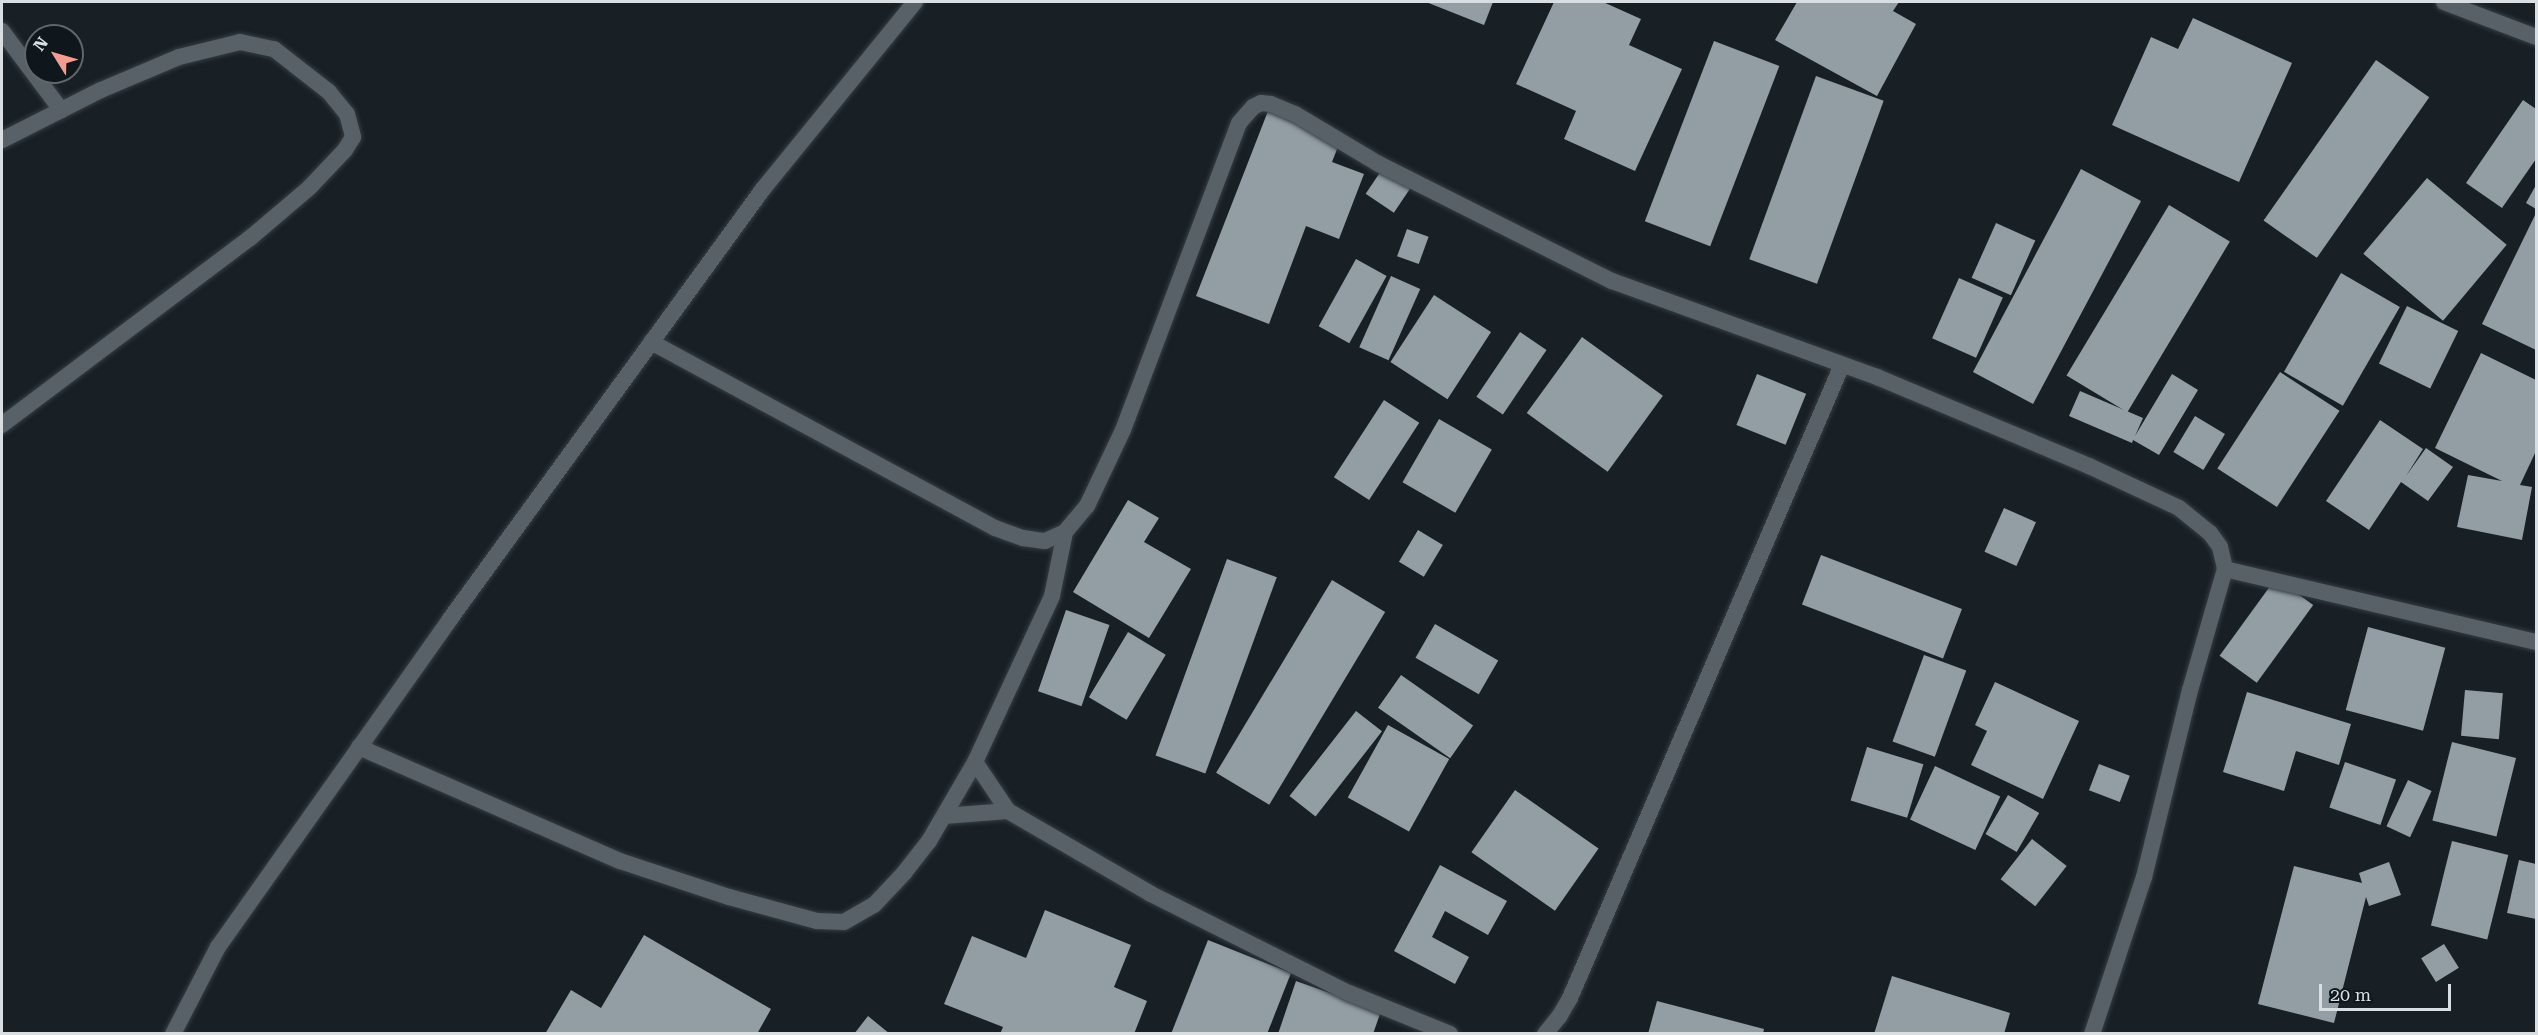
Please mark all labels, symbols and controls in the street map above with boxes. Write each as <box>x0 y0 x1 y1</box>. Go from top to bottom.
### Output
north arrow <box>24 24 84 84</box>
text: N <box>30 33 52 55</box>
scale bar <box>2322 972 2454 1010</box>
text: 20 m <box>2330 984 2371 1005</box>

